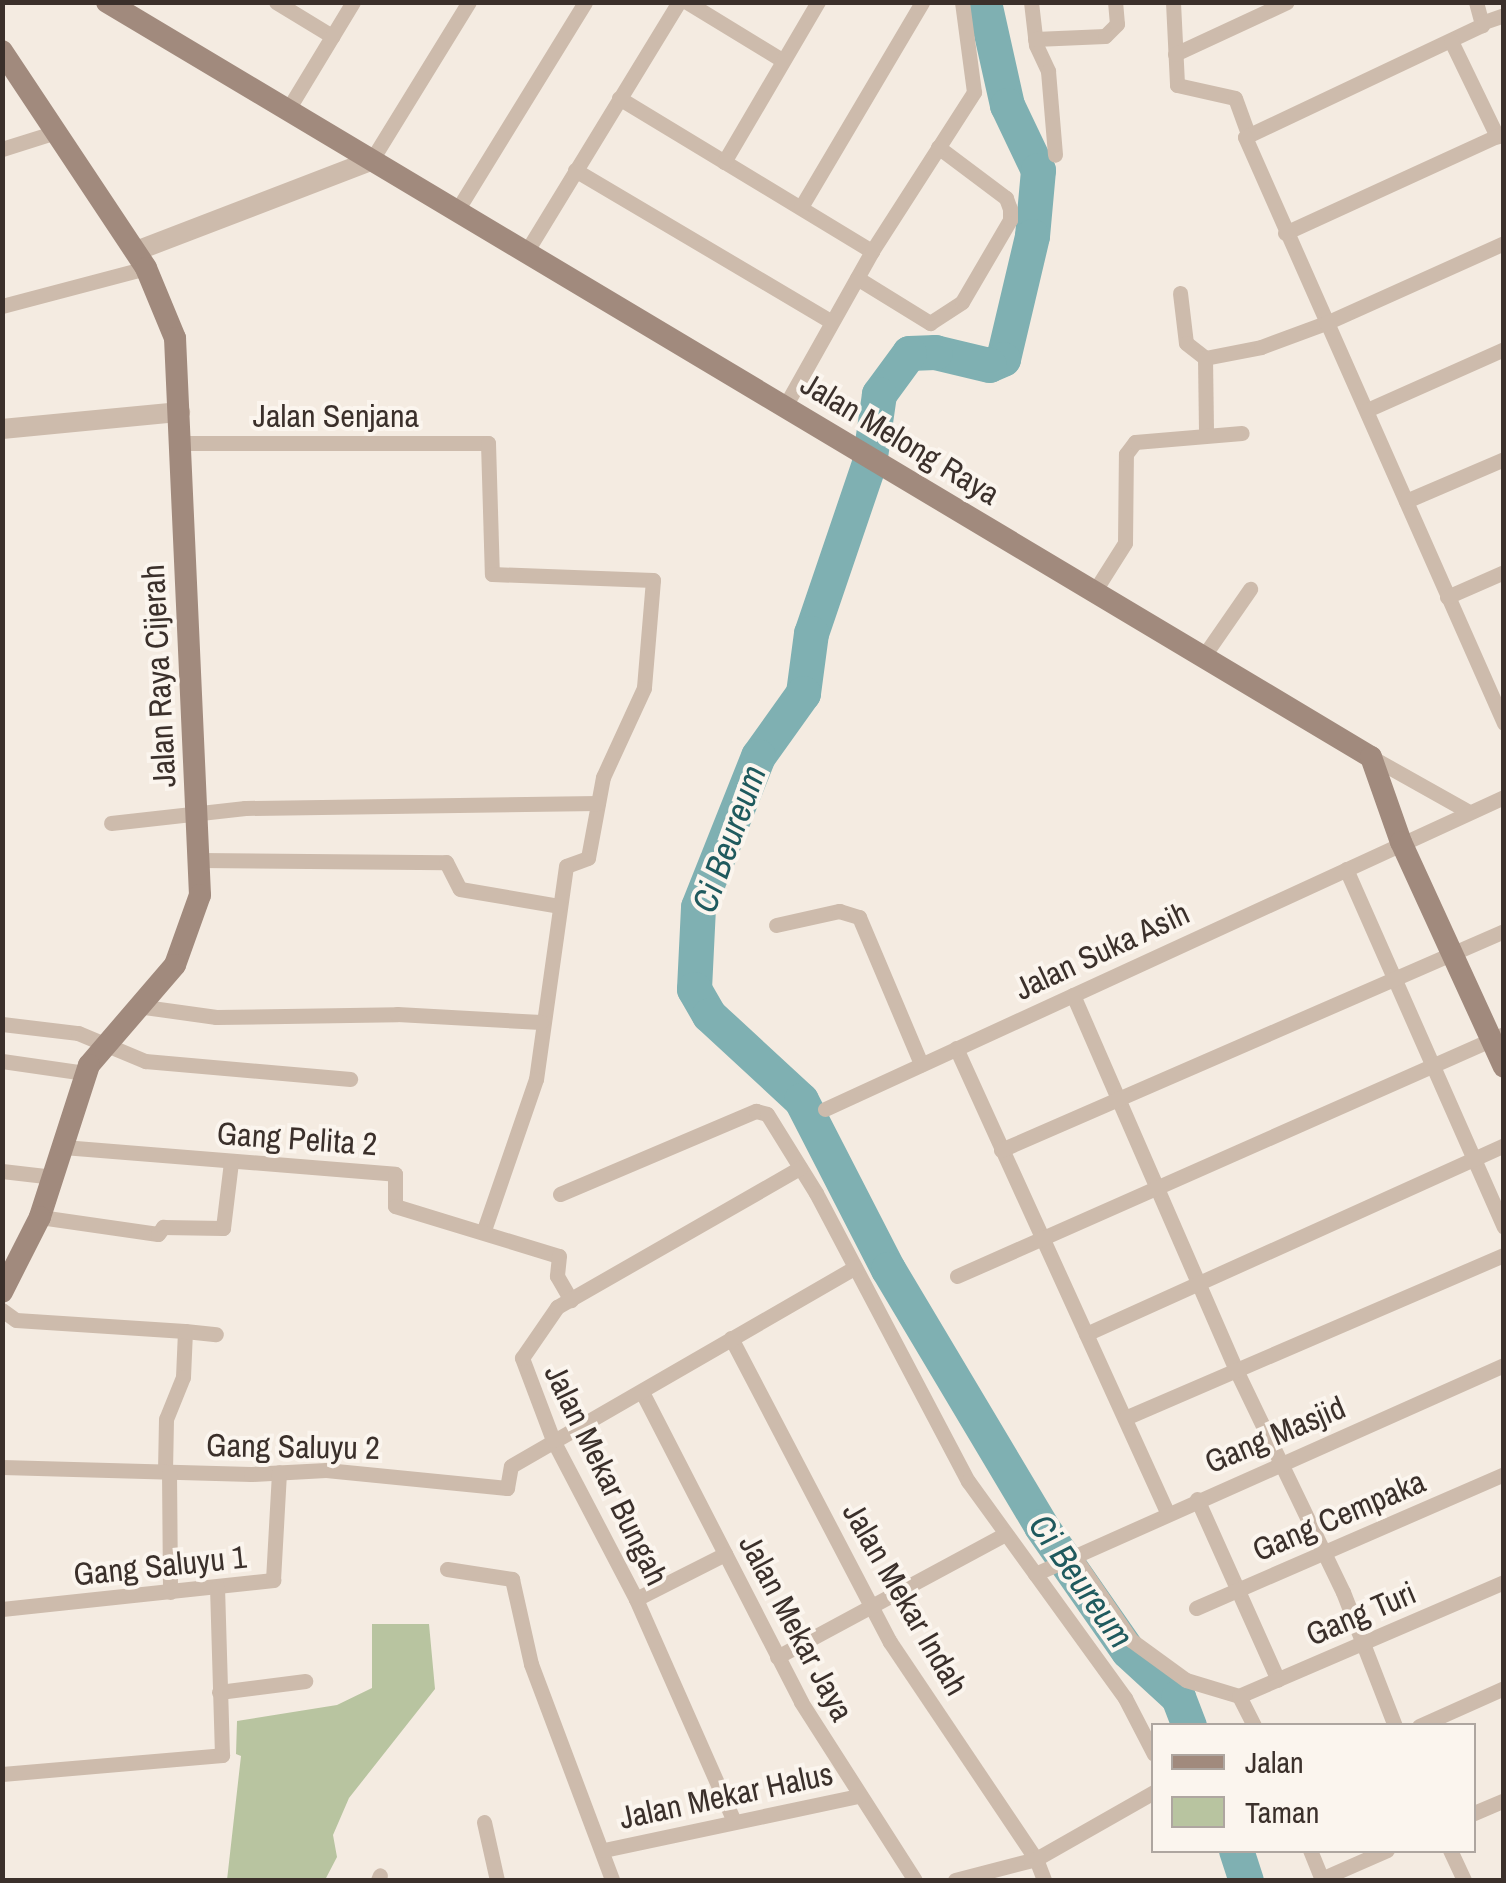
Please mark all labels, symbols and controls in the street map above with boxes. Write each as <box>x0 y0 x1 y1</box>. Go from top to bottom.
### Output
street label: Jalan Melong Raya <box>794 365 1006 513</box>
street label: Jalan Senjana <box>253 397 419 435</box>
street label: Jalan Raya Cijerah <box>134 564 184 788</box>
water label: Ci Beureum <box>683 760 775 918</box>
street label: Jalan Suka Asih <box>1008 894 1196 1008</box>
street label: Gang Pelita 2 <box>216 1114 378 1164</box>
street label: Jalan Mekar Bungah <box>536 1358 676 1592</box>
street label: Gang Masjid <box>1199 1388 1351 1482</box>
street label: Gang Saluyu 2 <box>206 1426 380 1468</box>
street label: Gang Cempaka <box>1247 1462 1431 1570</box>
street label: Jalan Mekar Indah <box>834 1496 976 1702</box>
water label: Ci Beureum <box>1020 1506 1142 1656</box>
street label: Jalan Mekar Jaya <box>731 1528 861 1728</box>
street label: Gang Saluyu 1 <box>72 1538 248 1594</box>
street label: Gang Turi <box>1300 1574 1422 1654</box>
legend <box>1151 1723 1476 1853</box>
text: Jalan <box>1245 1742 1304 1782</box>
street label: Jalan Mekar Halus <box>616 1755 836 1837</box>
text: Taman <box>1245 1792 1319 1832</box>

